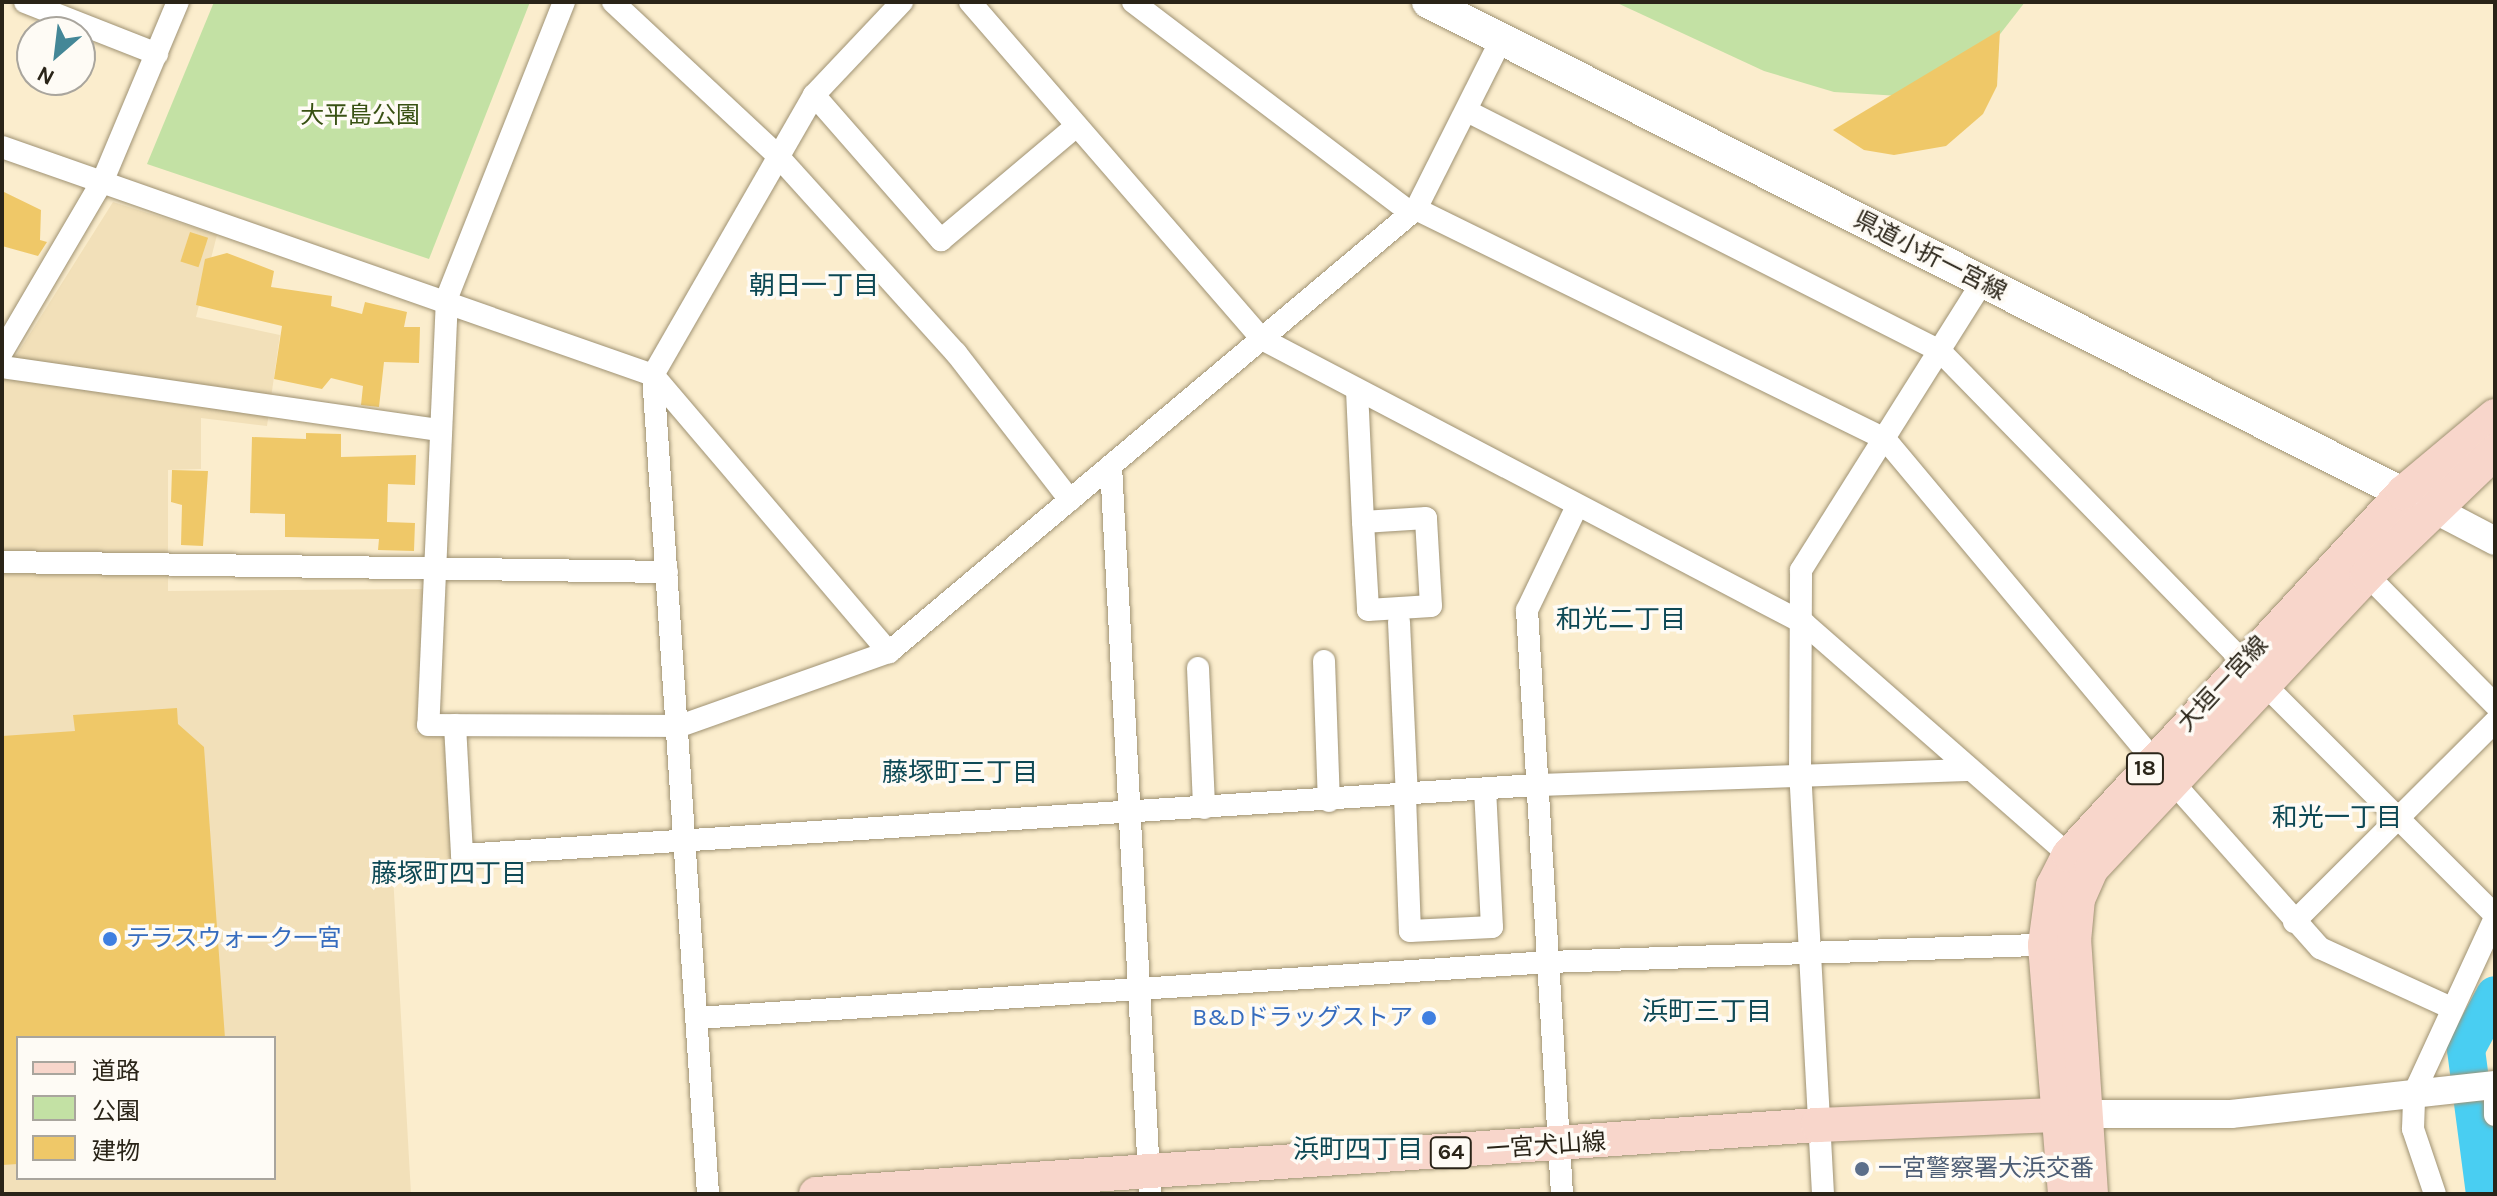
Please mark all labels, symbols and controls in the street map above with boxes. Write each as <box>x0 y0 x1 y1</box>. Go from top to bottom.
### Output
north arrow <box>16 16 96 96</box>
text: N <box>33 60 59 91</box>
park label: 大平島公園 <box>300 102 420 130</box>
street label: 県道小折一宮線 <box>1849 205 2011 307</box>
district label: 朝日一丁目 <box>749 270 879 302</box>
district label: 和光二丁目 <box>1556 604 1686 636</box>
street label: 大垣一宮線 <box>2172 630 2274 738</box>
road number: 18 <box>2125 751 2165 787</box>
district label: 藤塚町三丁目 <box>882 757 1038 789</box>
district label: 和光一丁目 <box>2272 802 2402 834</box>
district label: 藤塚町四丁目 <box>371 858 527 890</box>
place label: テラスウォーク一宮 <box>126 925 342 953</box>
marker: テラスウォーク一宮 <box>101 930 119 948</box>
district label: 浜町三丁目 <box>1642 996 1772 1028</box>
place label: B&Dドラッグストア <box>1192 1004 1413 1032</box>
marker: B&Dドラッグストア <box>1420 1009 1438 1027</box>
legend <box>16 1036 276 1180</box>
text: 道路 <box>92 1057 140 1085</box>
text: 公園 <box>92 1097 140 1125</box>
street label: 一宮犬山線 <box>1485 1127 1607 1165</box>
district label: 浜町四丁目 <box>1293 1134 1423 1166</box>
road number: 64 <box>1429 1135 1473 1171</box>
text: 建物 <box>92 1137 140 1165</box>
place label: 一宮警察署大浜交番 <box>1878 1155 2094 1183</box>
marker: 一宮警察署大浜交番 <box>1853 1160 1871 1178</box>

